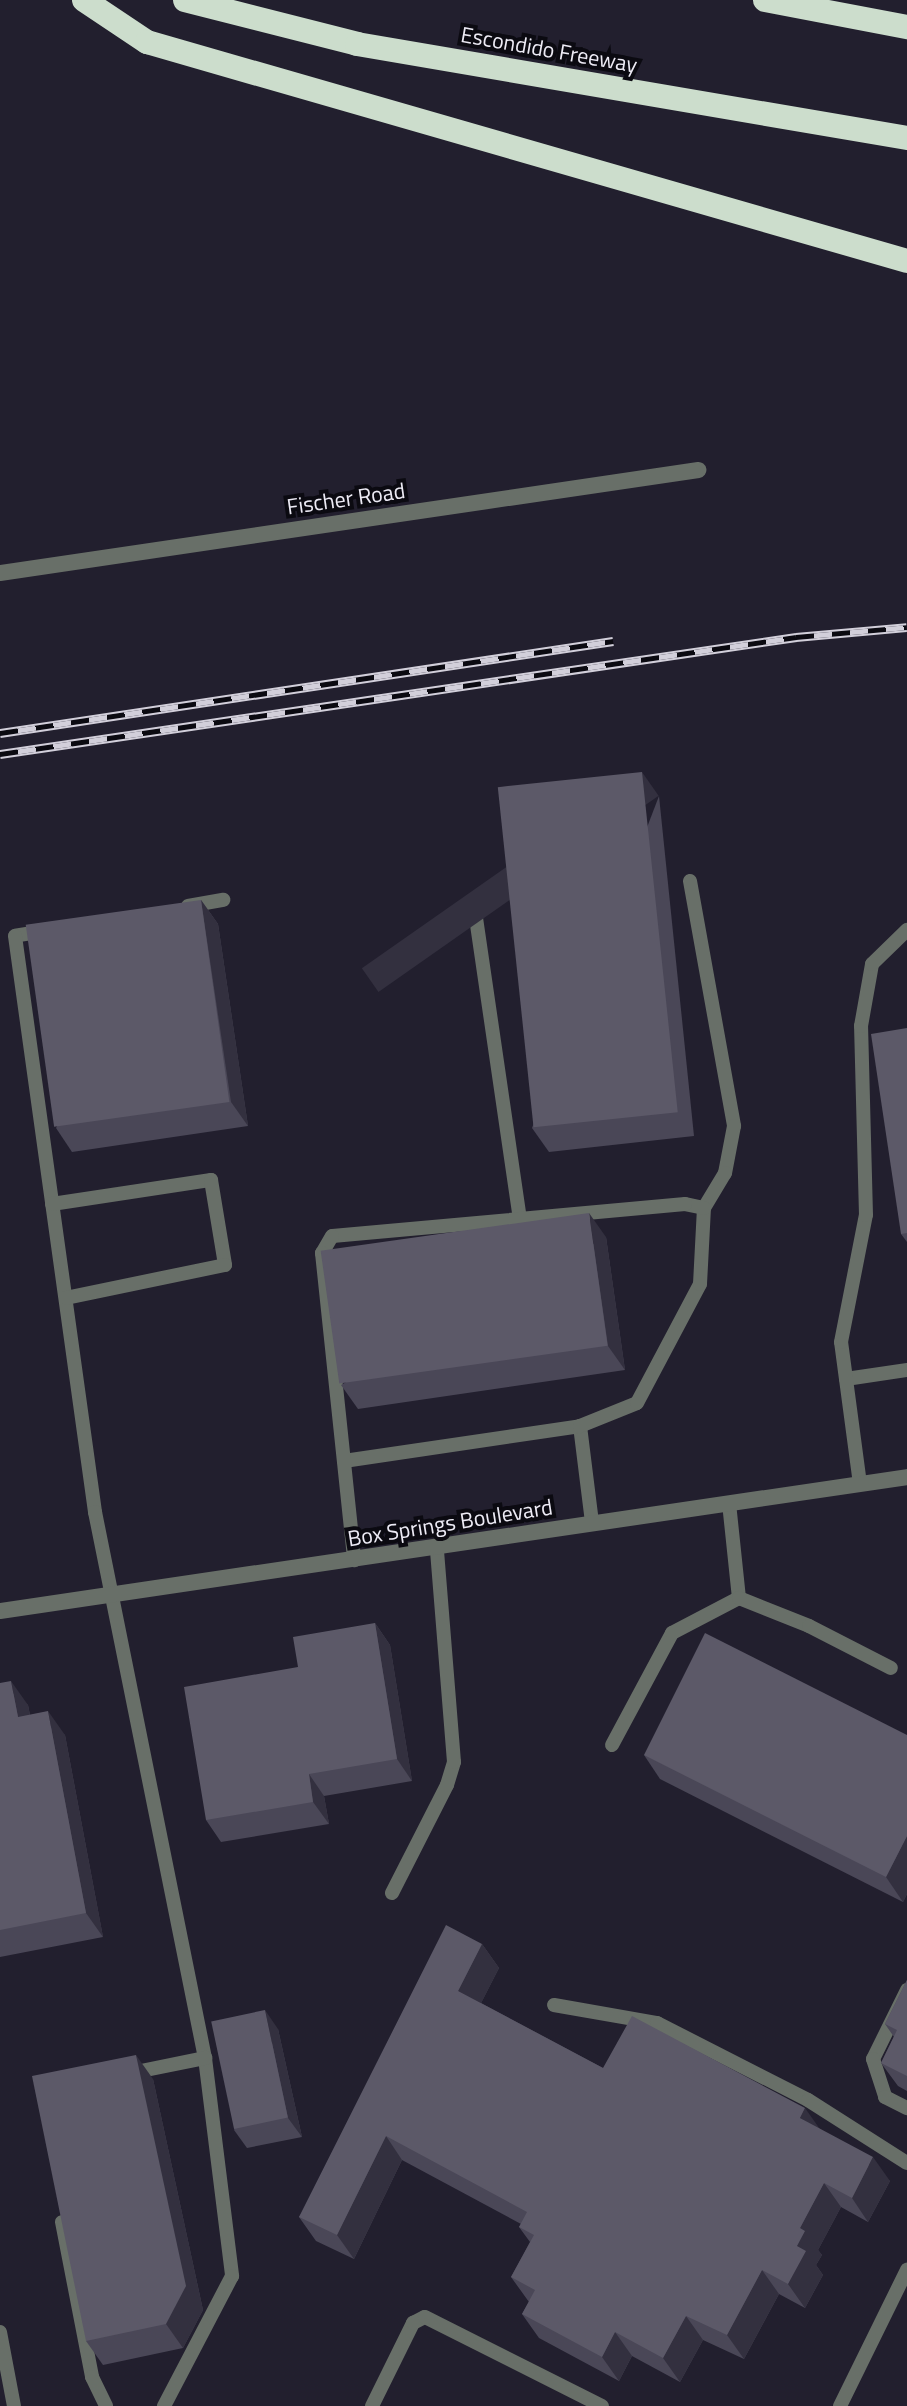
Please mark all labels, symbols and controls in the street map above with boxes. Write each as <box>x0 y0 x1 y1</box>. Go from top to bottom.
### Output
street label: Escondido Freeway <box>459 21 639 79</box>
street label: Fischer Road <box>285 478 407 520</box>
street label: Box Springs Boulevard <box>346 1494 554 1552</box>

